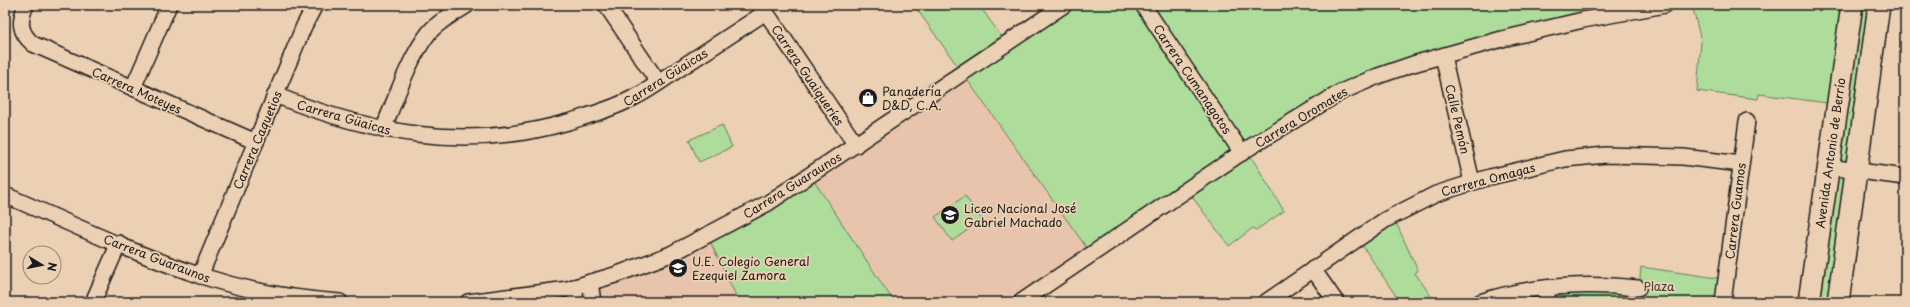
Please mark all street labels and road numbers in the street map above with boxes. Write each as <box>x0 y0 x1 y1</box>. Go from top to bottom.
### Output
street label: Carrera Guaiqueríes <box>767 21 849 130</box>
street label: Carrera Cumanagotos <box>1149 21 1237 138</box>
street label: Carrera Güaicas <box>619 44 711 110</box>
street label: Carrera Moteyes <box>89 62 185 118</box>
street label: Avenida Antonio de Berrío <box>1811 76 1849 229</box>
street label: Carrera Oromates <box>1251 82 1351 152</box>
street label: Calle Pemón <box>1441 82 1475 156</box>
street label: Carrera Caquetios <box>228 87 286 192</box>
street label: Carrera Güaicas <box>295 95 393 139</box>
street label: Carrera Guaraunos <box>739 147 845 223</box>
street label: Carrera Omagas <box>1439 158 1538 200</box>
street label: Carrera Guamos <box>1720 161 1750 260</box>
street label: Carrera Guaraunos <box>101 229 213 287</box>

